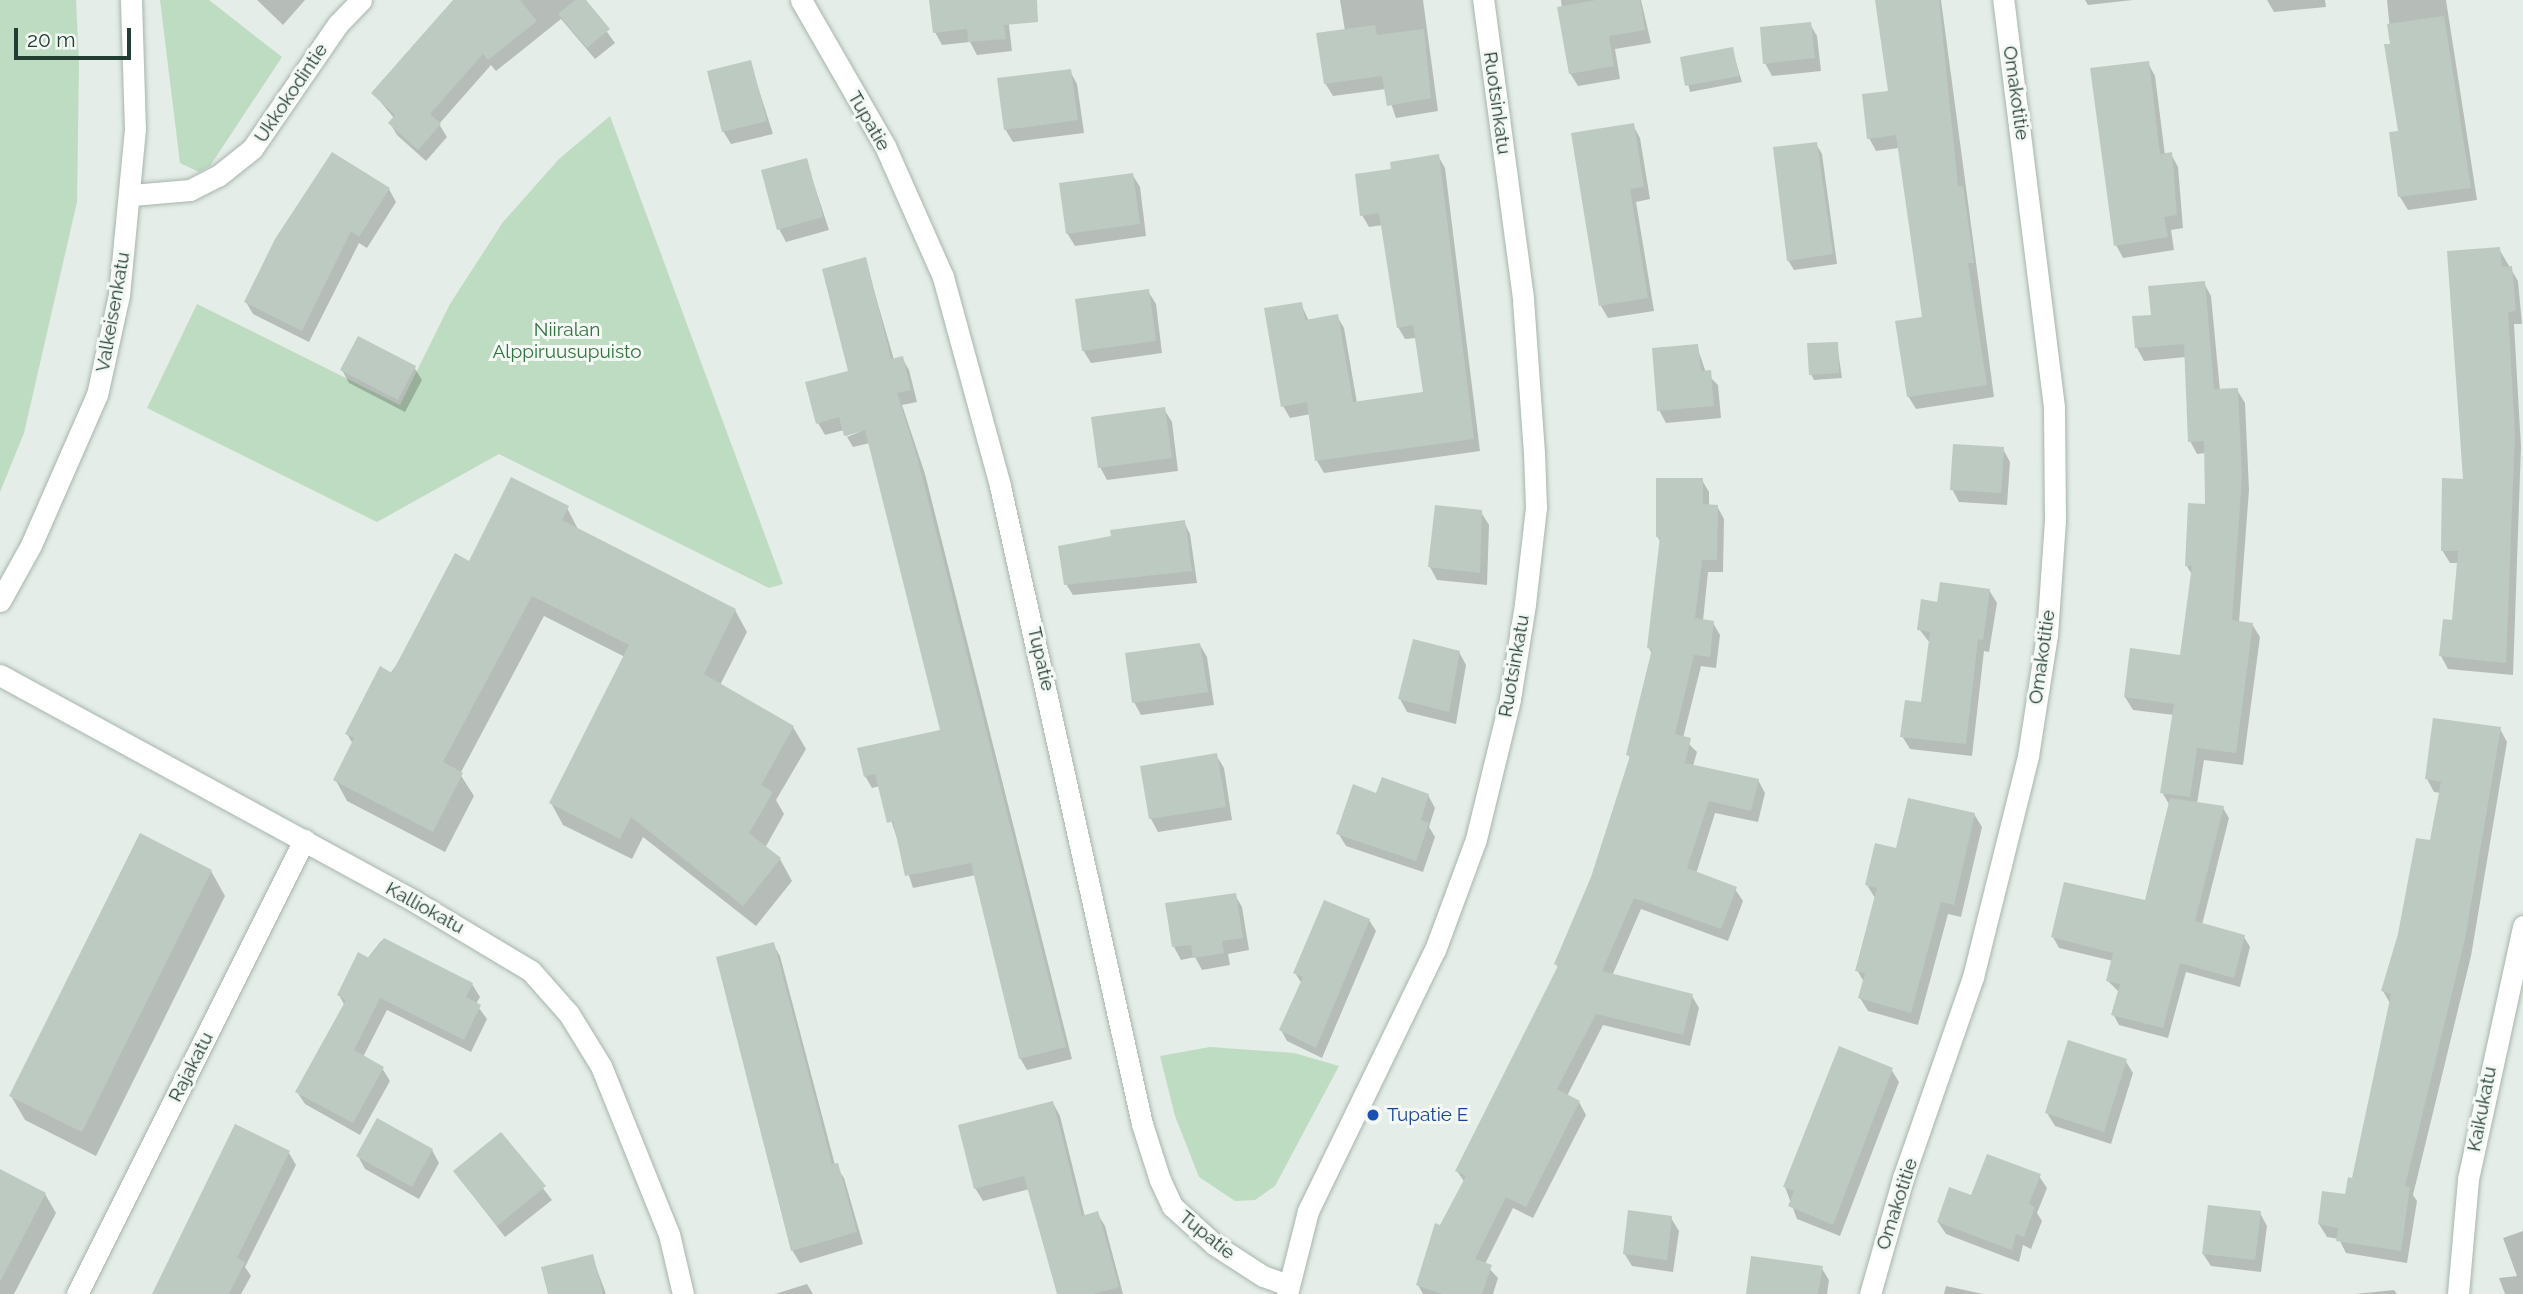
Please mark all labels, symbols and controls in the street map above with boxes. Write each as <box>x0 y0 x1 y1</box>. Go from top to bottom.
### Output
scale bar <box>18 14 135 58</box>
text: 20 m <box>27 27 75 52</box>
street label: Ukkokodintie <box>249 39 333 147</box>
street label: Omakotitie <box>1998 44 2034 142</box>
street label: Ruotsinkatu <box>1479 50 1515 156</box>
street label: Tupatie <box>843 87 895 155</box>
street label: Valkeisenkatu <box>91 250 135 374</box>
park label: Niiralan Alppiruusupuisto <box>492 319 642 363</box>
street label: Omakotitie <box>2024 608 2060 706</box>
street label: Ruotsinkatu <box>1494 613 1534 719</box>
street label: Tupatie <box>1023 625 1059 693</box>
street label: Kalliokatu <box>382 877 468 939</box>
street label: Rajakatu <box>164 1028 218 1106</box>
street label: Kaikukatu <box>2463 1065 2501 1153</box>
place label: Tupatie E <box>1387 1104 1468 1126</box>
marker: Tupatie E <box>1365 1107 1381 1123</box>
street label: Omakotitie <box>1871 1155 1923 1253</box>
street label: Tupatie <box>1175 1206 1239 1264</box>

